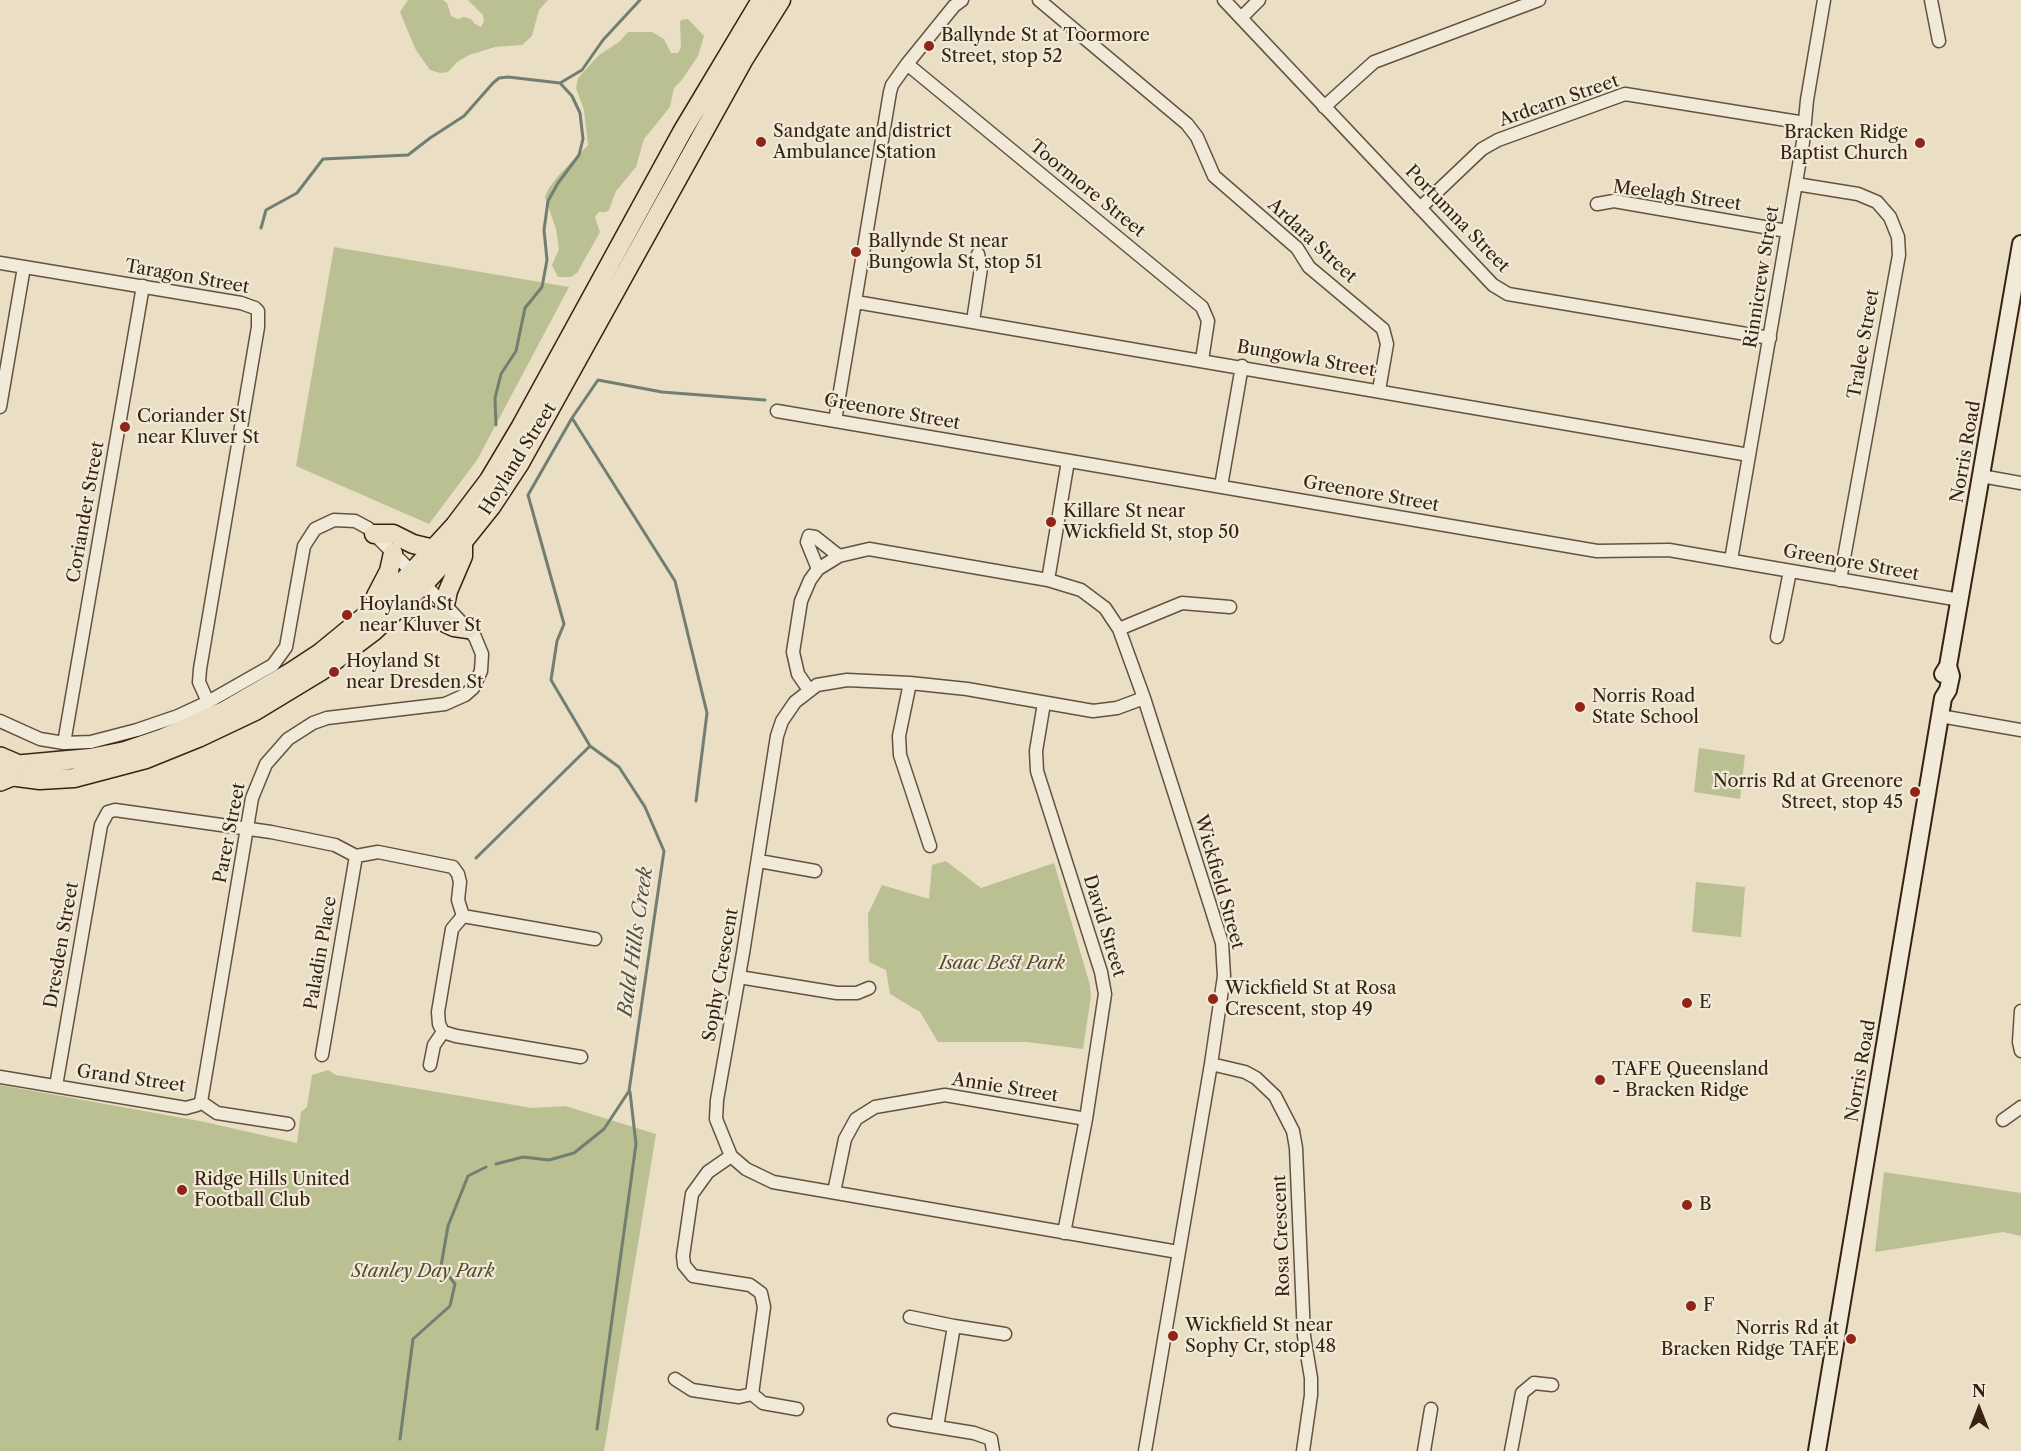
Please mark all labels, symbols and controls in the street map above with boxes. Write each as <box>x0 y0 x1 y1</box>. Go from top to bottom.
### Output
place label: Ballynde St at Toormore Street, stop 52 <box>941 25 1150 68</box>
marker: Ballynde St at Toormore Street, stop 52 <box>922 39 936 53</box>
street label: Ardcarn Street <box>1496 70 1622 132</box>
place label: Sandgate and district Ambulance Station <box>773 121 952 164</box>
place label: Bracken Ridge Baptist Church <box>1780 122 1908 164</box>
marker: Sandgate and district Ambulance Station <box>754 135 768 149</box>
street label: Toormore Street <box>1025 136 1149 242</box>
marker: Bracken Ridge Baptist Church <box>1913 136 1927 150</box>
street label: Portumna Street <box>1400 161 1514 277</box>
street label: Meelagh Street <box>1611 176 1743 216</box>
street label: Ardara Street <box>1263 194 1361 288</box>
street label: Rinnicrew Street <box>1740 204 1784 350</box>
place label: Ballynde St near Bungowla St, stop 51 <box>868 231 1042 274</box>
marker: Ballynde St near Bungowla St, stop 51 <box>849 245 863 259</box>
street label: Taragon Street <box>123 255 251 299</box>
street label: Tralee Street <box>1844 288 1884 400</box>
street label: Bungowla Street <box>1235 336 1377 382</box>
street label: Greenore Street <box>822 389 962 435</box>
street label: Hoyland Street <box>475 399 561 519</box>
street label: Norris Road <box>1946 399 1986 505</box>
place label: Coriander St near Kluver St <box>137 406 259 448</box>
marker: Coriander St near Kluver St <box>118 420 132 434</box>
street label: Coriander Street <box>63 440 109 584</box>
street label: Greenore Street <box>1301 471 1441 517</box>
place label: Killare St near Wickfield St, stop 50 <box>1063 501 1239 544</box>
marker: Killare St near Wickfield St, stop 50 <box>1044 515 1058 529</box>
street label: Greenore Street <box>1781 540 1921 586</box>
place label: Hoyland St near Kluver St <box>359 594 481 636</box>
marker: Hoyland St near Kluver St <box>340 608 354 622</box>
place label: Hoyland St near Dresden St <box>346 651 483 694</box>
marker: Hoyland St near Dresden St <box>327 665 341 679</box>
place label: Norris Road State School <box>1592 686 1699 728</box>
marker: Norris Road State School <box>1573 700 1587 714</box>
place label: Norris Rd at Greenore Street, stop 45 <box>1713 771 1903 814</box>
street label: Parer Street <box>210 781 250 885</box>
marker: Norris Rd at Greenore Street, stop 45 <box>1908 785 1922 799</box>
street label: Wickfield Street <box>1190 812 1248 952</box>
water label: Bald Hills Creek <box>614 866 658 1018</box>
street label: David Street <box>1078 872 1130 980</box>
street label: Dresden Street <box>40 880 84 1010</box>
street label: Paladin Place <box>300 895 342 1011</box>
street label: Sophy Crescent <box>699 907 743 1043</box>
park label: Isaac Best Park <box>939 953 1065 975</box>
place label: Wickfield St at Rosa Crescent, stop 49 <box>1225 978 1397 1020</box>
marker: Wickfield St at Rosa Crescent, stop 49 <box>1206 992 1220 1006</box>
place label: E <box>1699 992 1711 1014</box>
marker: E <box>1680 996 1694 1010</box>
street label: Norris Road <box>1841 1018 1881 1124</box>
place label: TAFE Queensland - Bracken Ridge <box>1612 1059 1769 1102</box>
street label: Grand Street <box>75 1061 187 1097</box>
street label: Annie Street <box>950 1069 1060 1107</box>
marker: TAFE Queensland - Bracken Ridge <box>1593 1073 1607 1087</box>
place label: Ridge Hills United Football Club <box>194 1169 350 1212</box>
street label: Rosa Crescent <box>1269 1174 1295 1298</box>
marker: Ridge Hills United Football Club <box>175 1183 189 1197</box>
place label: B <box>1699 1194 1712 1216</box>
marker: B <box>1680 1198 1694 1212</box>
park label: Stanley Day Park <box>352 1261 494 1283</box>
place label: F <box>1703 1295 1715 1317</box>
marker: F <box>1684 1299 1698 1313</box>
place label: Wickfield St near Sophy Cr, stop 48 <box>1185 1315 1336 1358</box>
place label: Norris Rd at Bracken Ridge TAFE <box>1661 1318 1839 1360</box>
marker: Wickfield St near Sophy Cr, stop 48 <box>1166 1329 1180 1343</box>
marker: Norris Rd at Bracken Ridge TAFE <box>1844 1332 1858 1346</box>
north arrow <box>1949 1379 2009 1439</box>
text: N <box>1972 1381 1986 1401</box>

